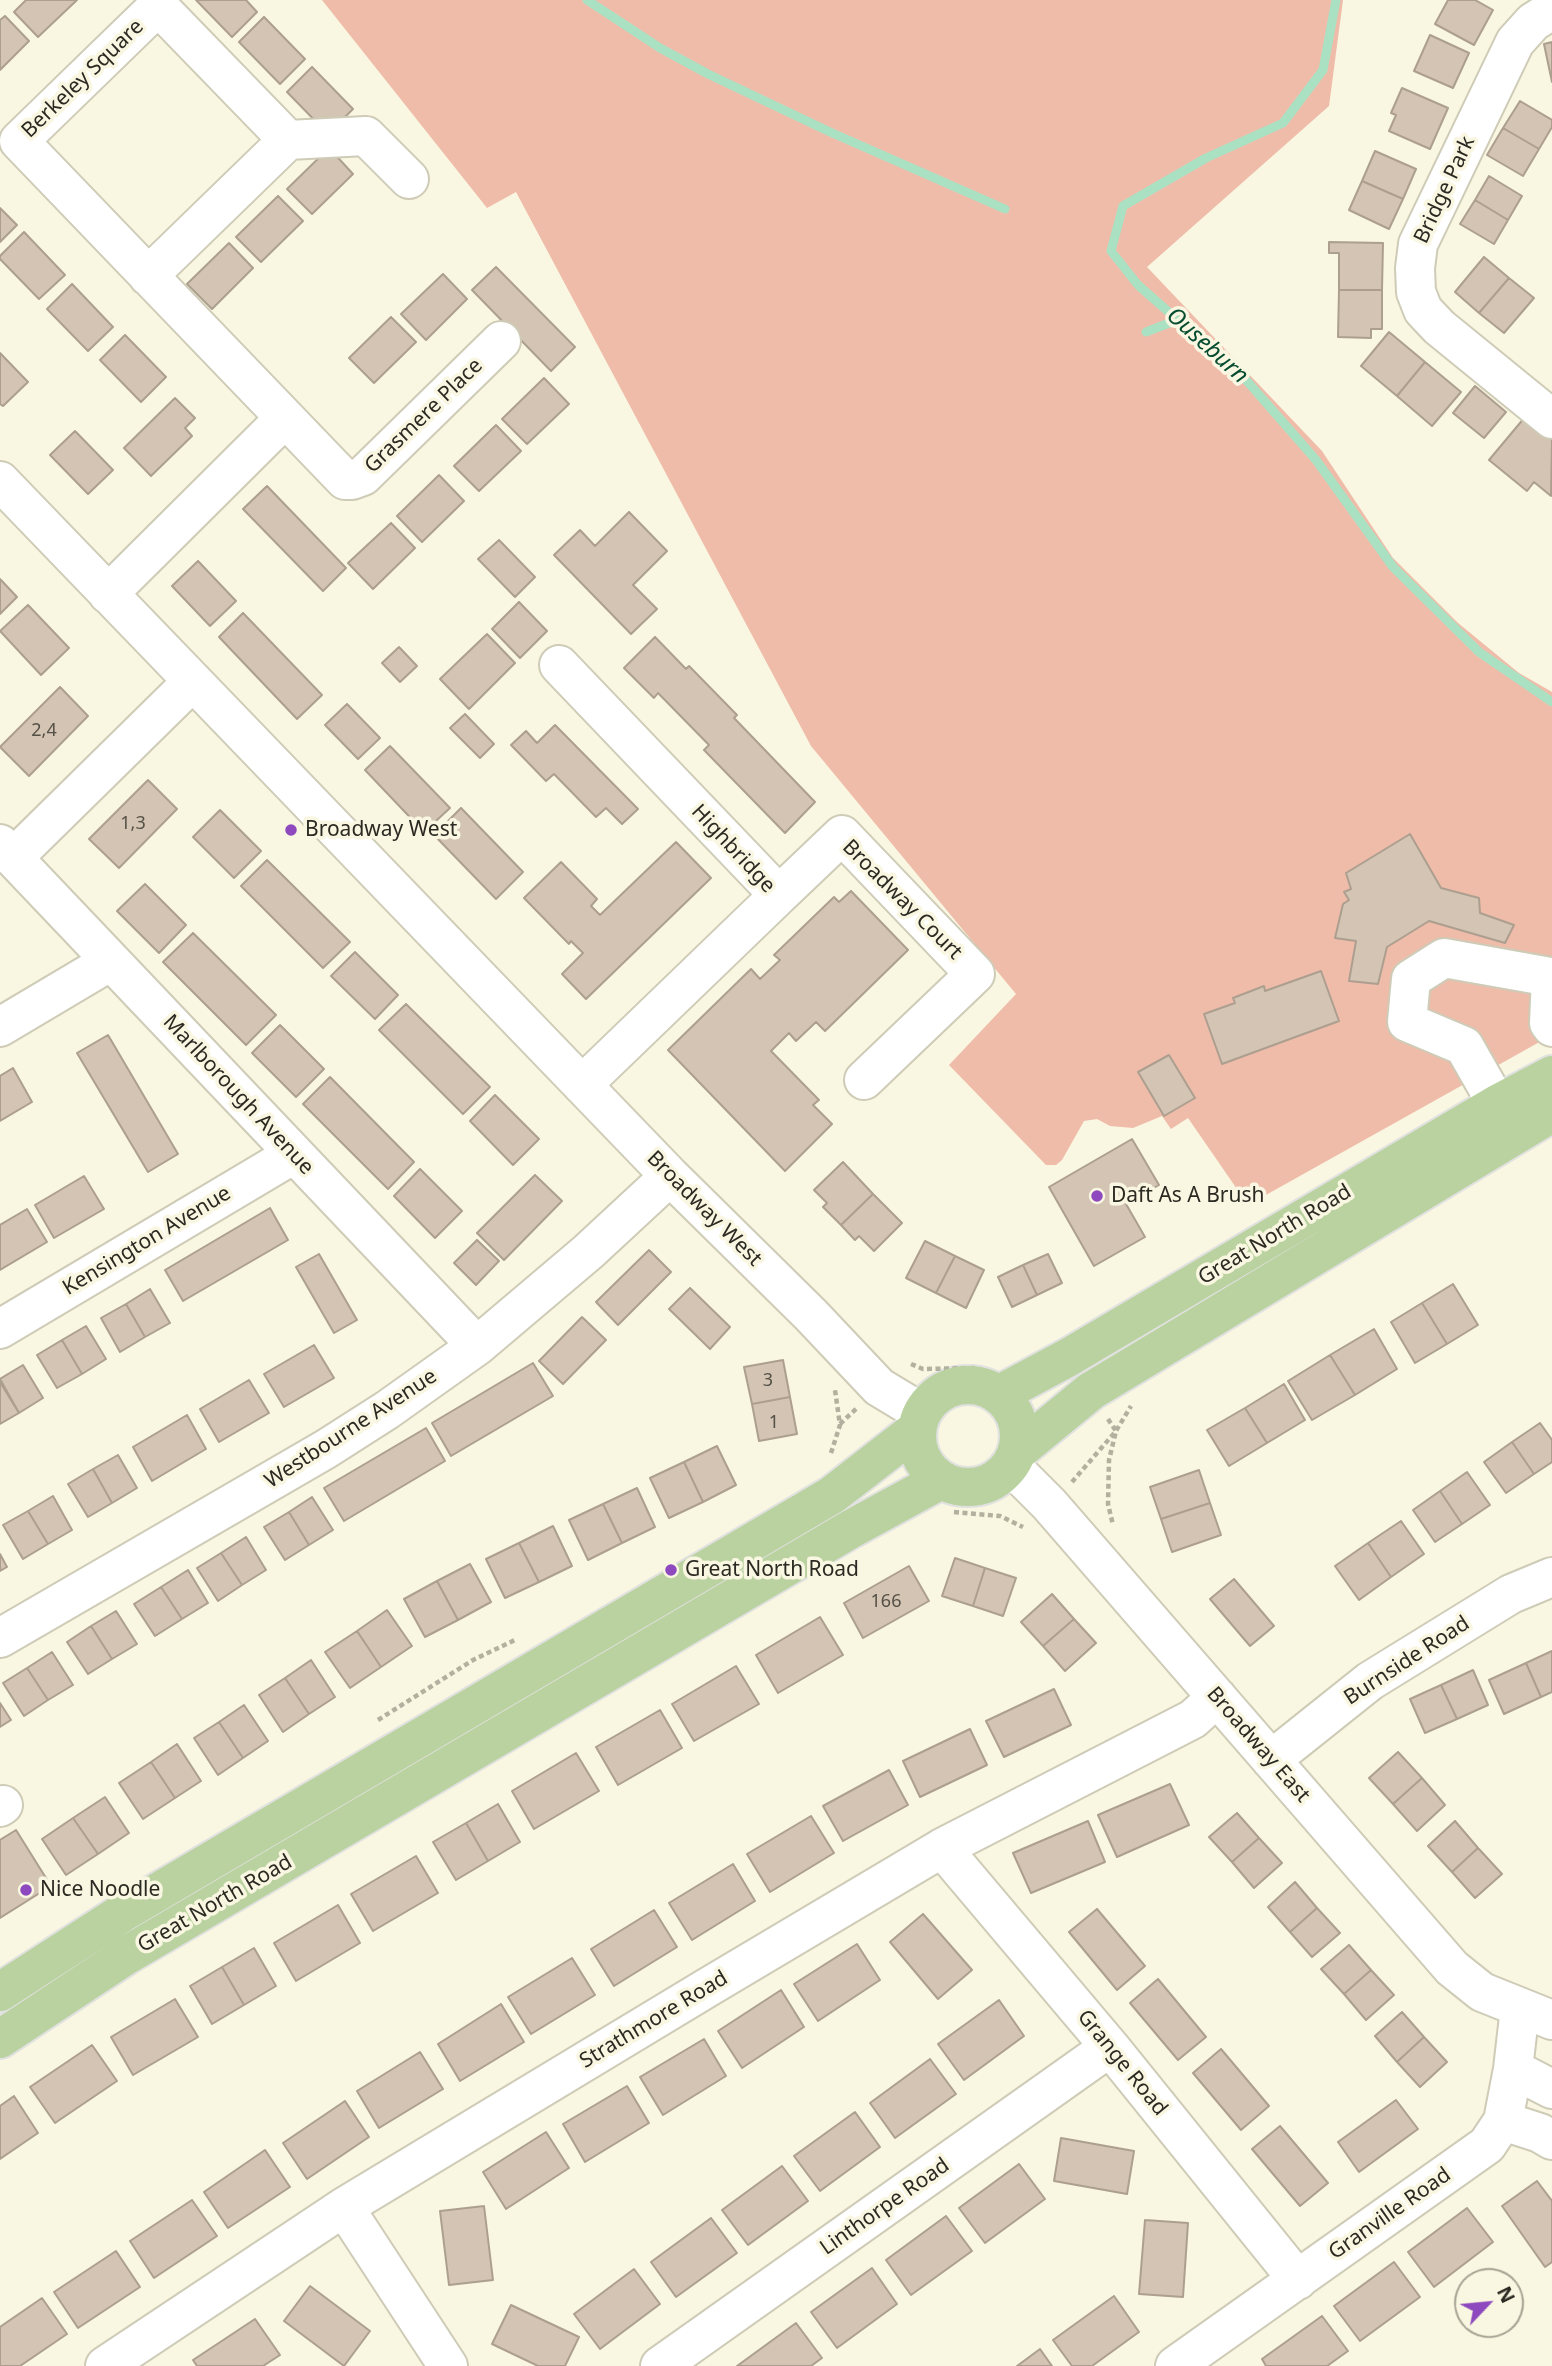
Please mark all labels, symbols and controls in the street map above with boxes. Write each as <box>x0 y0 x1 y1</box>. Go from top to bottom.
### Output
street label: Berkeley Square <box>17 15 149 143</box>
street label: Bridge Park <box>1409 132 1481 248</box>
water label: Ouseburn <box>1160 302 1254 390</box>
street label: Grasmere Place <box>360 353 488 479</box>
house number: 2,4 <box>31 720 57 742</box>
street label: Highbridge <box>686 800 780 898</box>
house number: 1,3 <box>120 813 146 835</box>
place label: Broadway West <box>305 817 457 843</box>
marker: Broadway West <box>283 822 299 838</box>
street label: Broadway Court <box>837 835 967 965</box>
street label: Marlborough Avenue <box>157 1010 319 1180</box>
street label: Broadway West <box>641 1146 767 1272</box>
street label: Great North Road <box>1194 1179 1356 1291</box>
street label: Kensington Avenue <box>58 1181 236 1301</box>
place label: Daft As A Brush <box>1111 1183 1265 1209</box>
marker: Daft As A Brush <box>1089 1188 1105 1204</box>
street label: Westbourne Avenue <box>260 1364 442 1494</box>
house number: 3 <box>763 1370 773 1392</box>
house number: 1 <box>769 1412 779 1434</box>
place label: Great North Road <box>685 1557 859 1583</box>
marker: Great North Road <box>663 1562 679 1578</box>
house number: 166 <box>871 1591 901 1613</box>
street label: Burnside Road <box>1340 1611 1474 1711</box>
street label: Broadway East <box>1201 1682 1315 1808</box>
street label: Great North Road <box>133 1850 297 1958</box>
place label: Nice Noodle <box>40 1877 160 1903</box>
marker: Nice Noodle <box>18 1882 34 1898</box>
street label: Strathmore Road <box>575 1966 733 2074</box>
street label: Grange Road <box>1072 2005 1172 2121</box>
street label: Linthorpe Road <box>816 2153 954 2261</box>
street label: Granville Road <box>1324 2163 1456 2265</box>
north arrow <box>1454 2268 1524 2338</box>
text: N <box>1491 2282 1521 2307</box>

